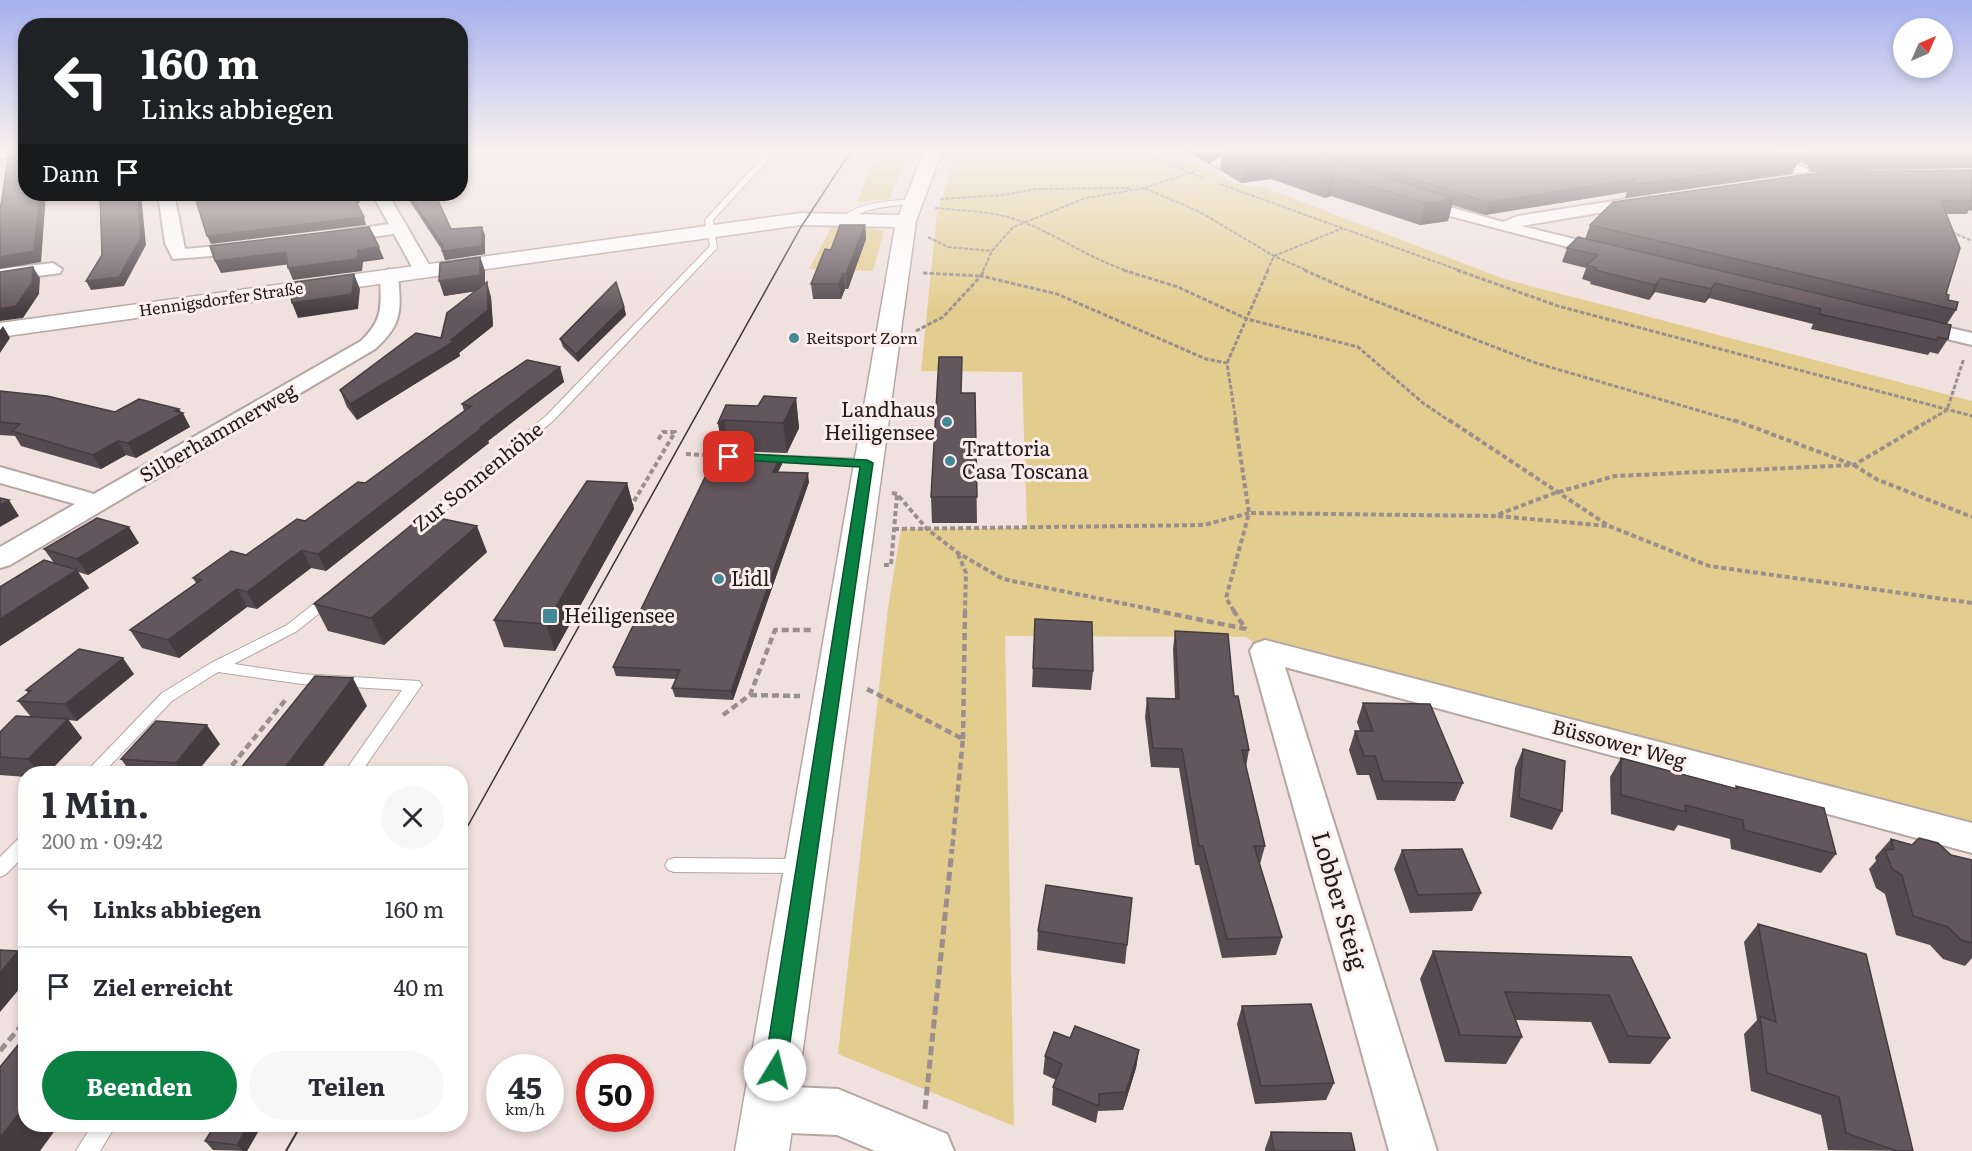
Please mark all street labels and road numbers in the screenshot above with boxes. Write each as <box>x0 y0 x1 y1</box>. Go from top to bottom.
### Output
street label: Hennigsdorfer Straße <box>137 275 305 321</box>
street label: Silberhammerweg <box>133 374 302 489</box>
street label: Zur Sonnenhöhe <box>405 413 548 538</box>
street label: Büssower Weg <box>1549 710 1691 775</box>
street label: Lobber Steig <box>1305 827 1378 974</box>

